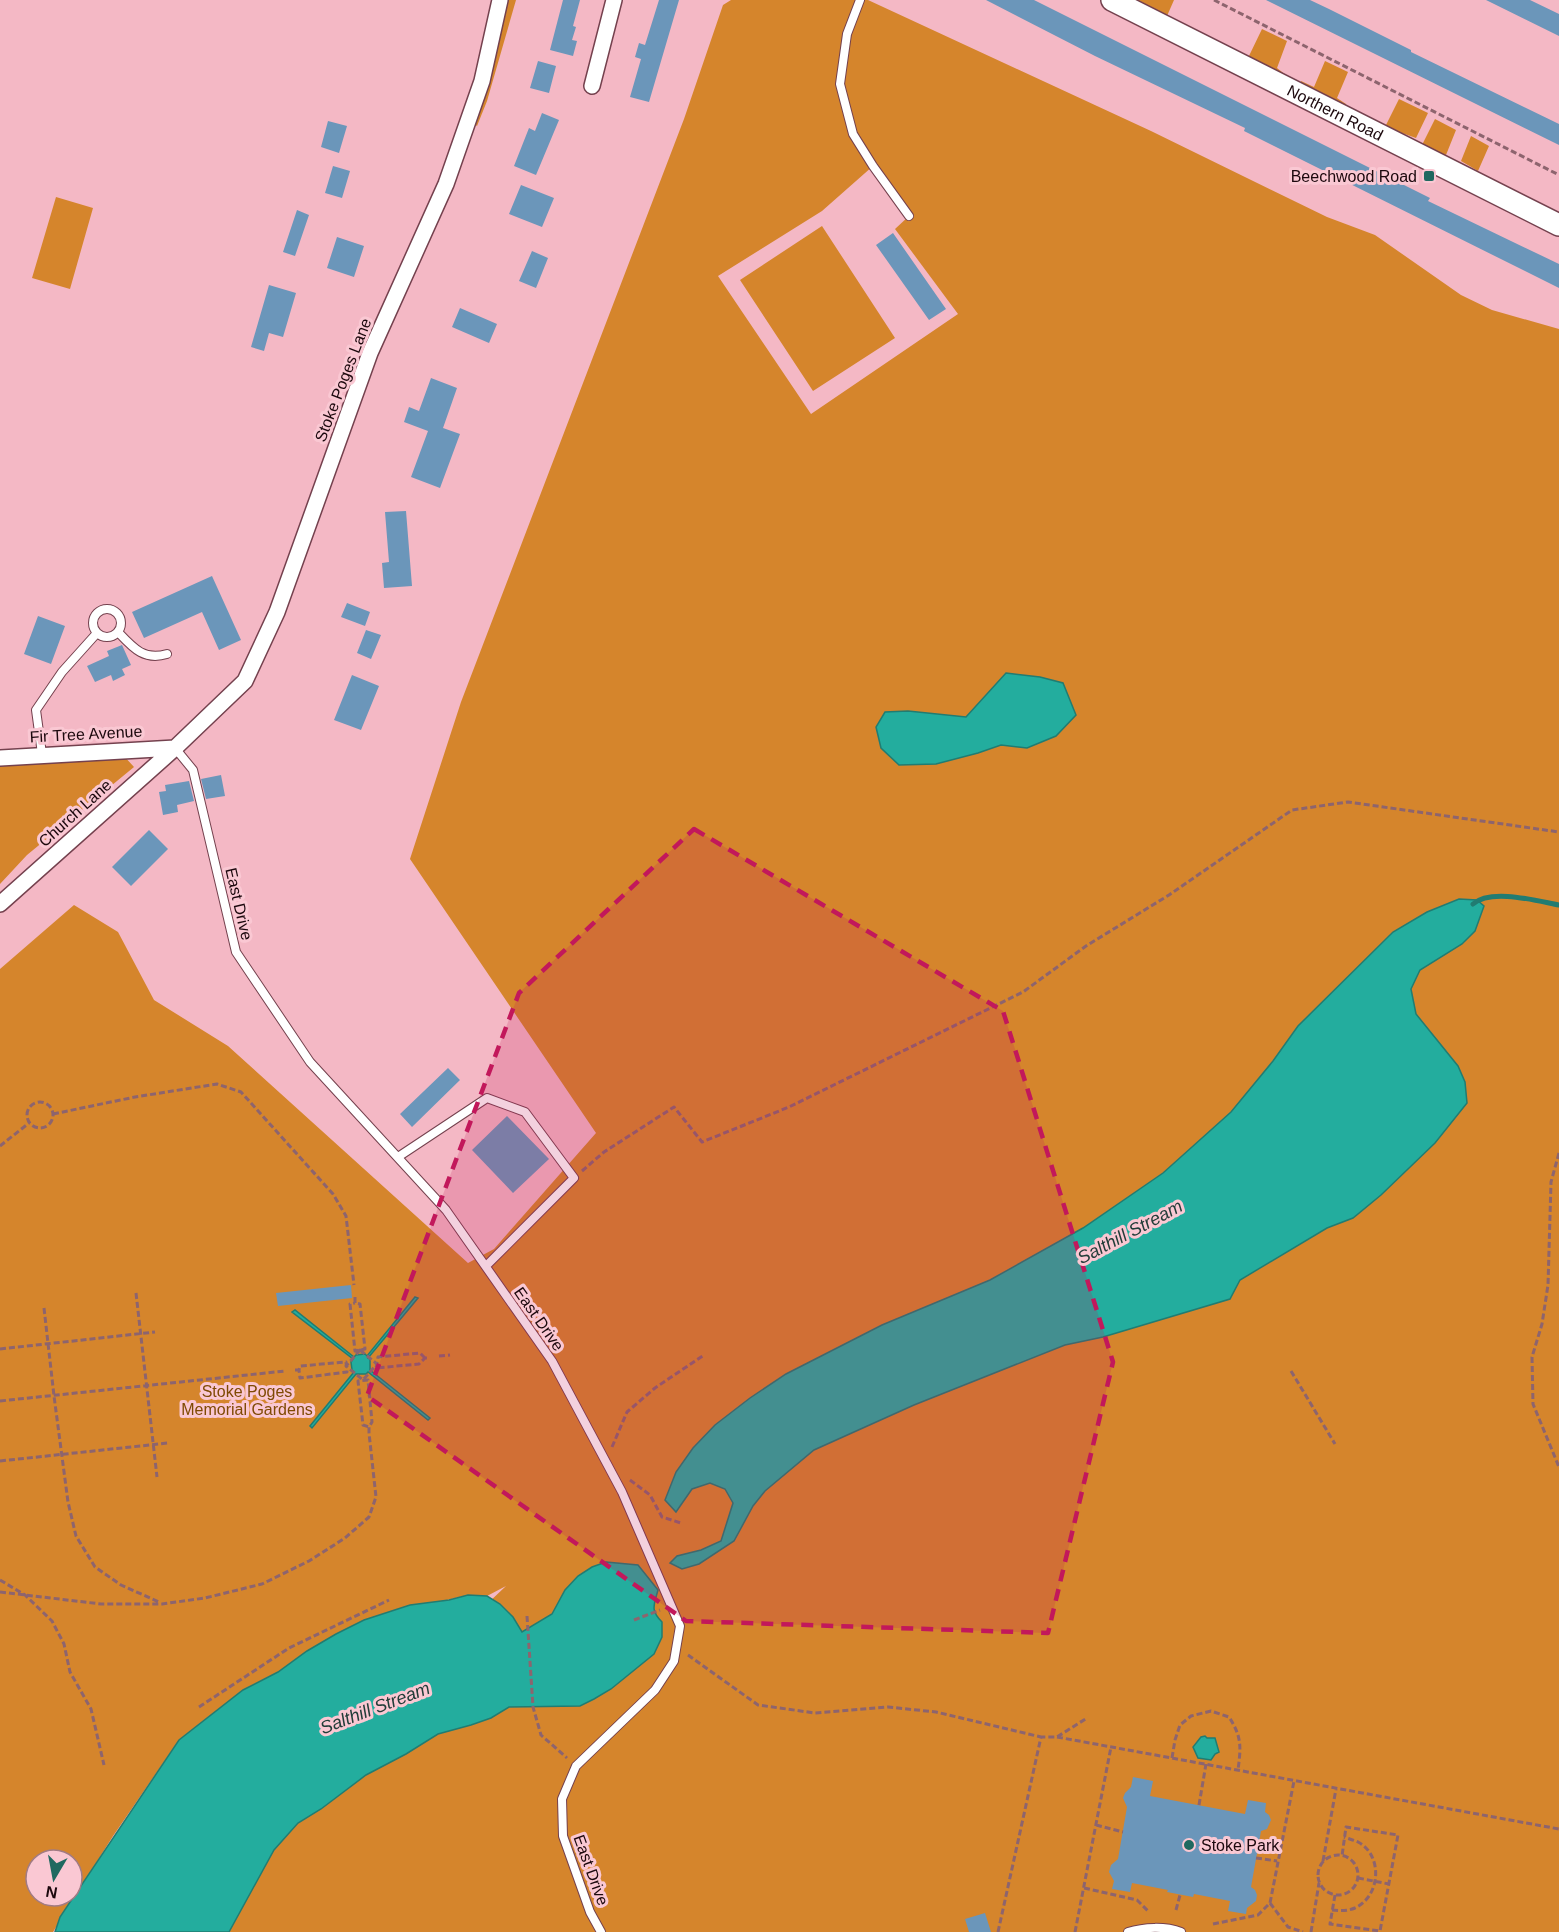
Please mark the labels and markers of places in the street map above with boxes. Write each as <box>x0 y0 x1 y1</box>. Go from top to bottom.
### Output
place label: Beechwood Road <box>1291 168 1417 185</box>
marker: Beechwood Road <box>1422 169 1436 183</box>
place label: Stoke Park <box>1201 1837 1280 1854</box>
marker: Stoke Park <box>1182 1838 1196 1852</box>

